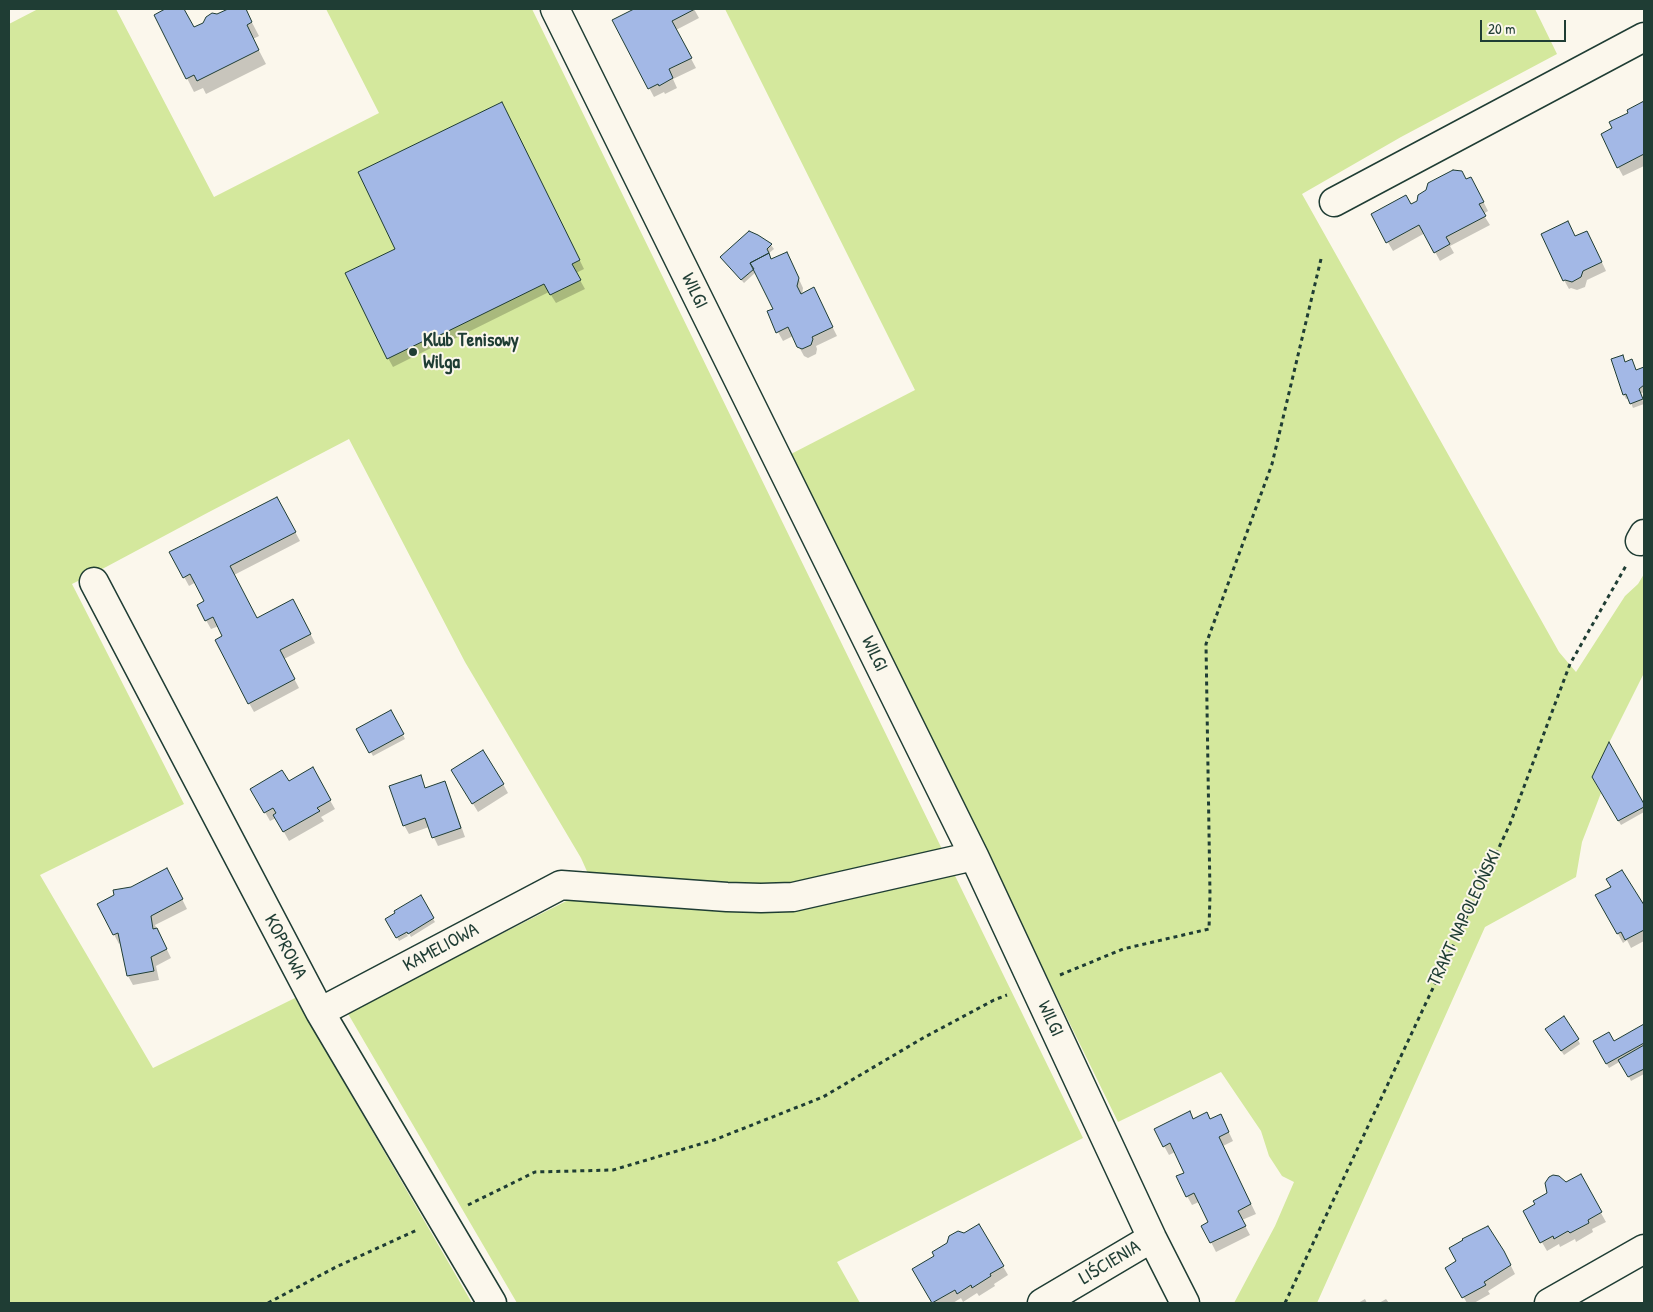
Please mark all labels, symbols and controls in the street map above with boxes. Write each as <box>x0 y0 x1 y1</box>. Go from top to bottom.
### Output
scale bar <box>1483 10 1569 42</box>
text: 20 m <box>1488 18 1515 39</box>
street label: WILGI <box>676 269 712 313</box>
place label: Klub Tenisowy Wilga <box>423 330 519 374</box>
marker: Klub Tenisowy Wilga <box>407 346 419 358</box>
street label: WILGI <box>856 632 892 676</box>
street label: TRAKT NAPOLEOŃSKI <box>1423 846 1507 990</box>
street label: KOPROWA <box>259 911 311 983</box>
street label: KAMELIOWA <box>399 919 483 977</box>
street label: WILGI <box>1032 997 1068 1041</box>
street label: LIŚCIENIA <box>1075 1236 1145 1290</box>

